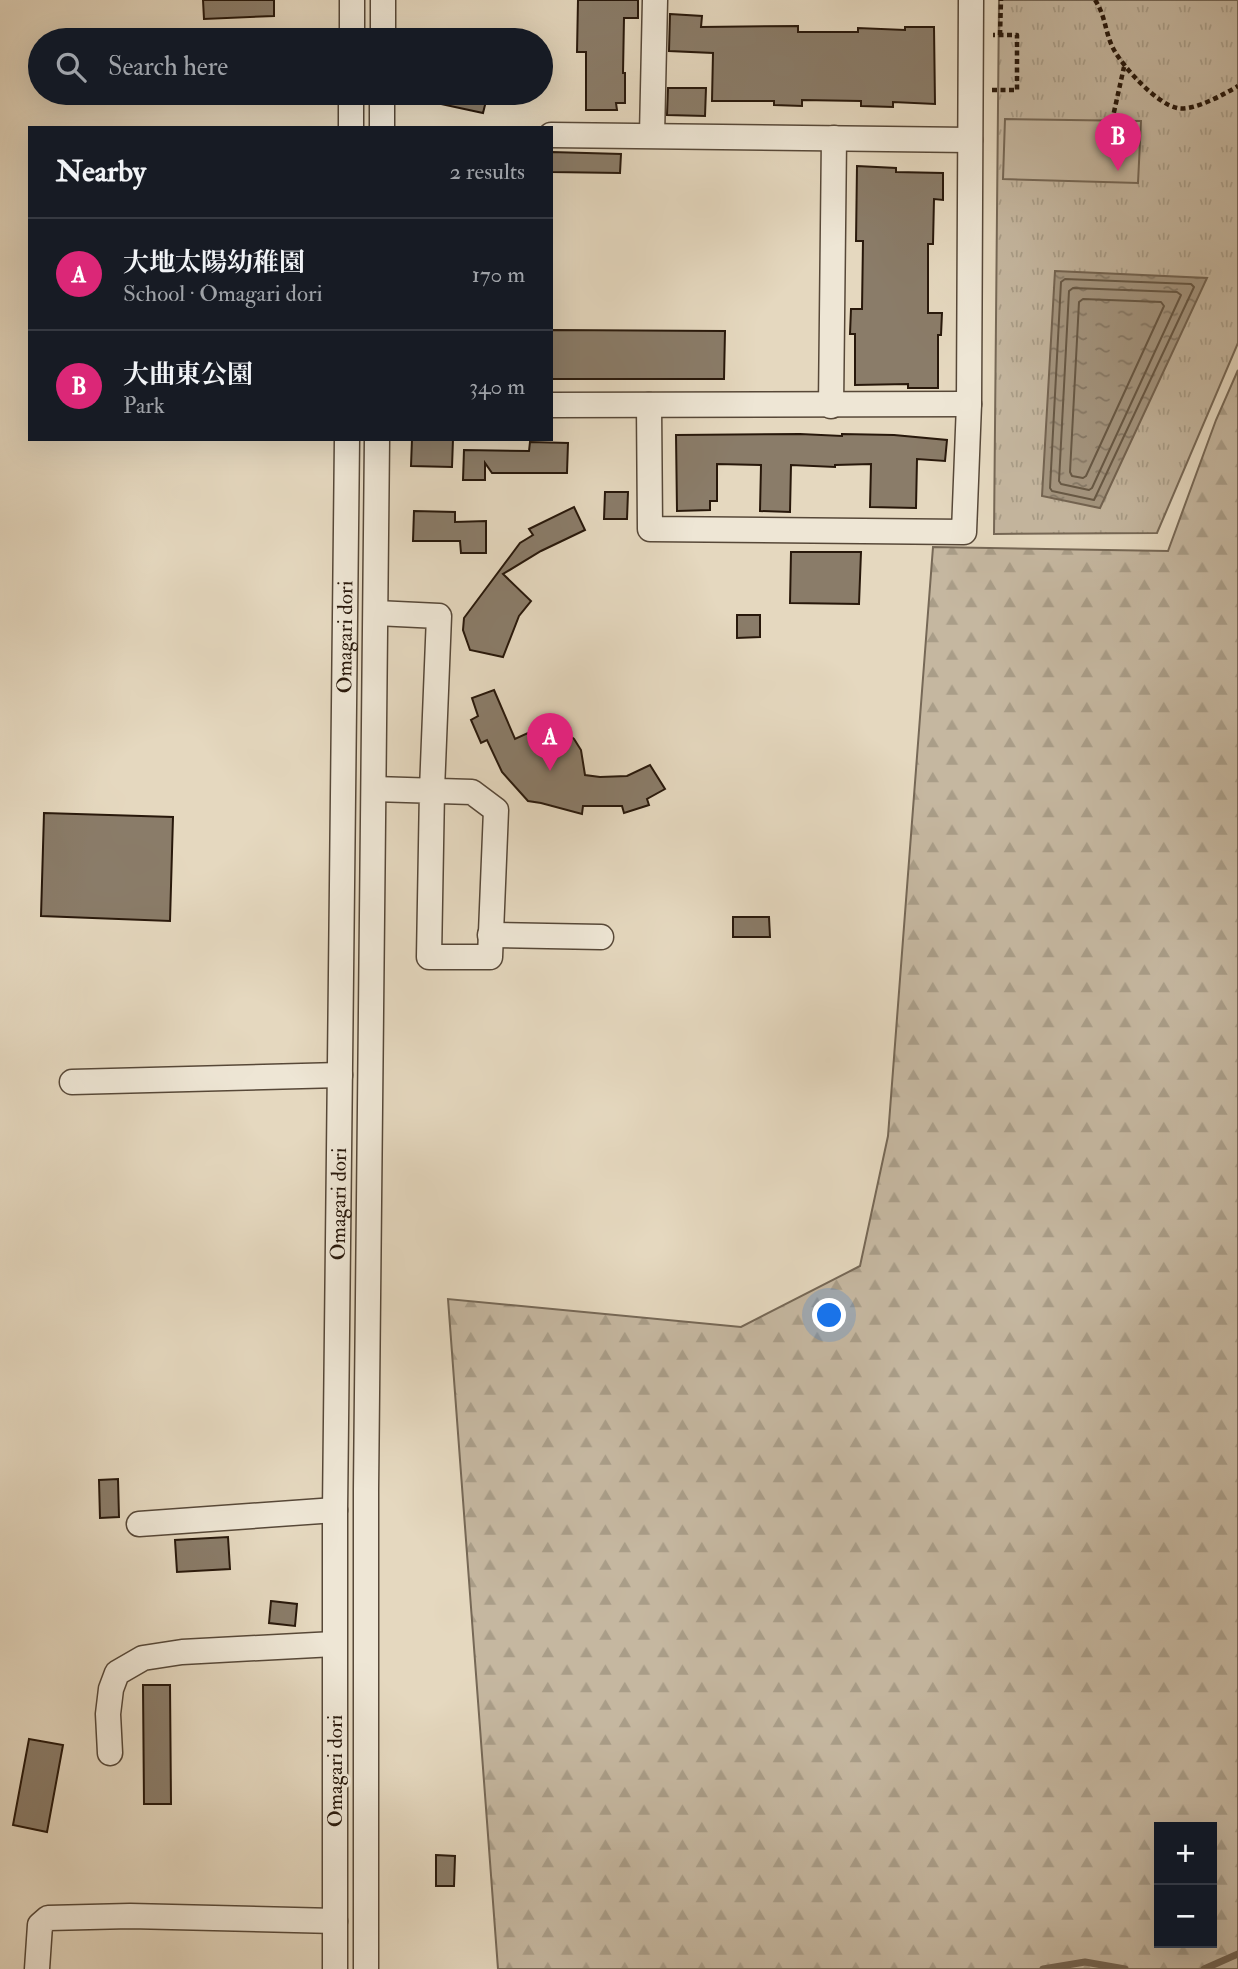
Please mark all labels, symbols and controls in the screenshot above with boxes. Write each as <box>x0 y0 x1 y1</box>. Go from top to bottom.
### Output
search box <box>28 28 553 105</box>
icon: search <box>52 48 90 86</box>
text: Search here <box>108 51 228 83</box>
pin: B <box>1095 113 1141 171</box>
text: Nearby <box>56 153 146 190</box>
text: 2 results <box>450 157 525 186</box>
text: 大地太陽幼稚園 <box>123 247 305 279</box>
text: A <box>72 260 86 289</box>
text: 170 m <box>472 260 525 289</box>
text: School · Omagari dori <box>123 279 323 308</box>
text: 大曲東公園 <box>123 359 253 391</box>
text: B <box>71 372 87 401</box>
text: 340 m <box>469 372 525 401</box>
text: Park <box>123 391 165 420</box>
street label: Omagari dori <box>331 580 359 694</box>
pin: A <box>527 713 573 771</box>
street label: Omagari dori <box>325 1147 353 1261</box>
your location <box>812 1298 846 1332</box>
street label: Omagari dori <box>322 1714 349 1827</box>
map controls <box>1154 1822 1217 1948</box>
button: + <box>1154 1822 1217 1885</box>
button: − <box>1154 1885 1217 1948</box>

